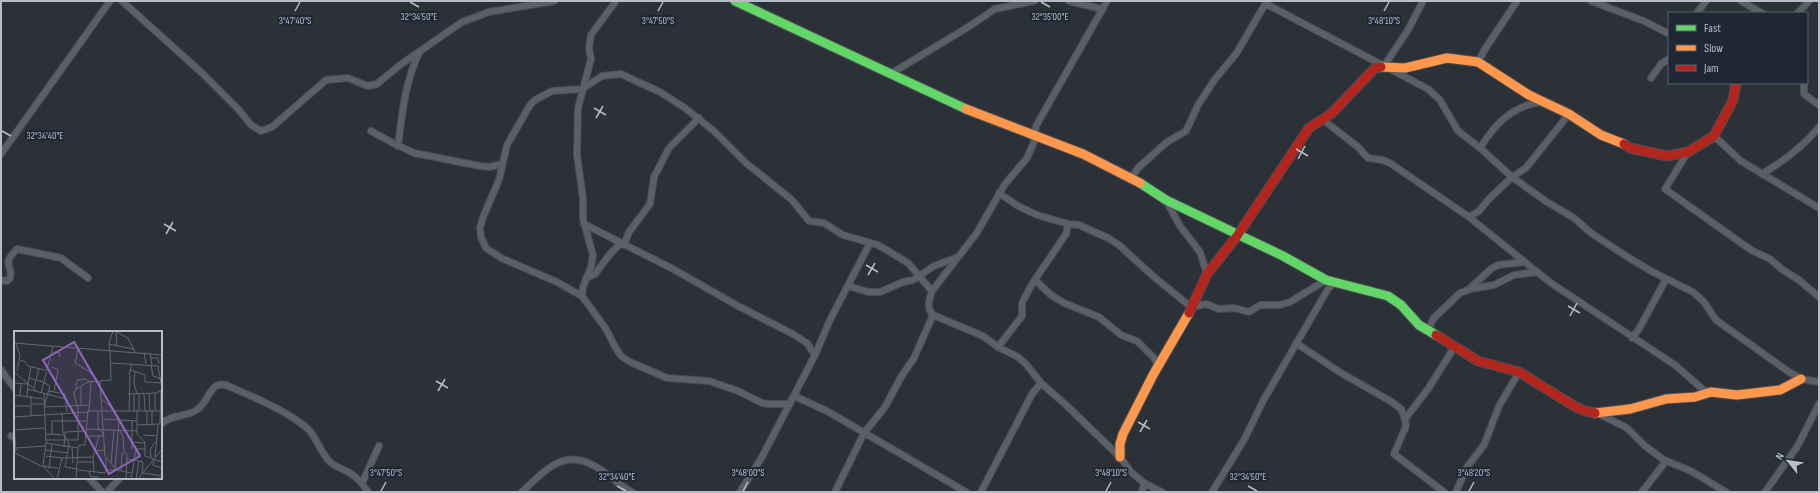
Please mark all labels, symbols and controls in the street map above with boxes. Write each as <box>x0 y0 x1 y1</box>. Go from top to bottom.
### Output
text: 32°34'50"E <box>401 11 437 23</box>
text: 32°35'00"E <box>1031 11 1069 23</box>
legend <box>1668 12 1808 84</box>
text: 3°47'40"S <box>279 15 311 27</box>
text: 3°47'50"S <box>642 15 674 27</box>
text: 3°48'10"S <box>1368 15 1400 27</box>
text: Fast <box>1704 21 1721 36</box>
text: Slow <box>1704 41 1723 56</box>
text: Jam <box>1703 61 1719 76</box>
text: 32°34'40"E <box>27 130 63 142</box>
inset map <box>14 331 162 479</box>
north arrow <box>1768 441 1808 481</box>
text: N <box>1773 450 1787 462</box>
text: 3°47'50"S <box>370 467 402 479</box>
text: 3°48'00"S <box>731 467 765 479</box>
text: 3°48'10"S <box>1095 467 1127 479</box>
text: 3°48'20"S <box>1458 467 1490 479</box>
text: 32°34'40"E <box>599 471 635 483</box>
text: 32°34'50"E <box>1230 471 1266 483</box>

